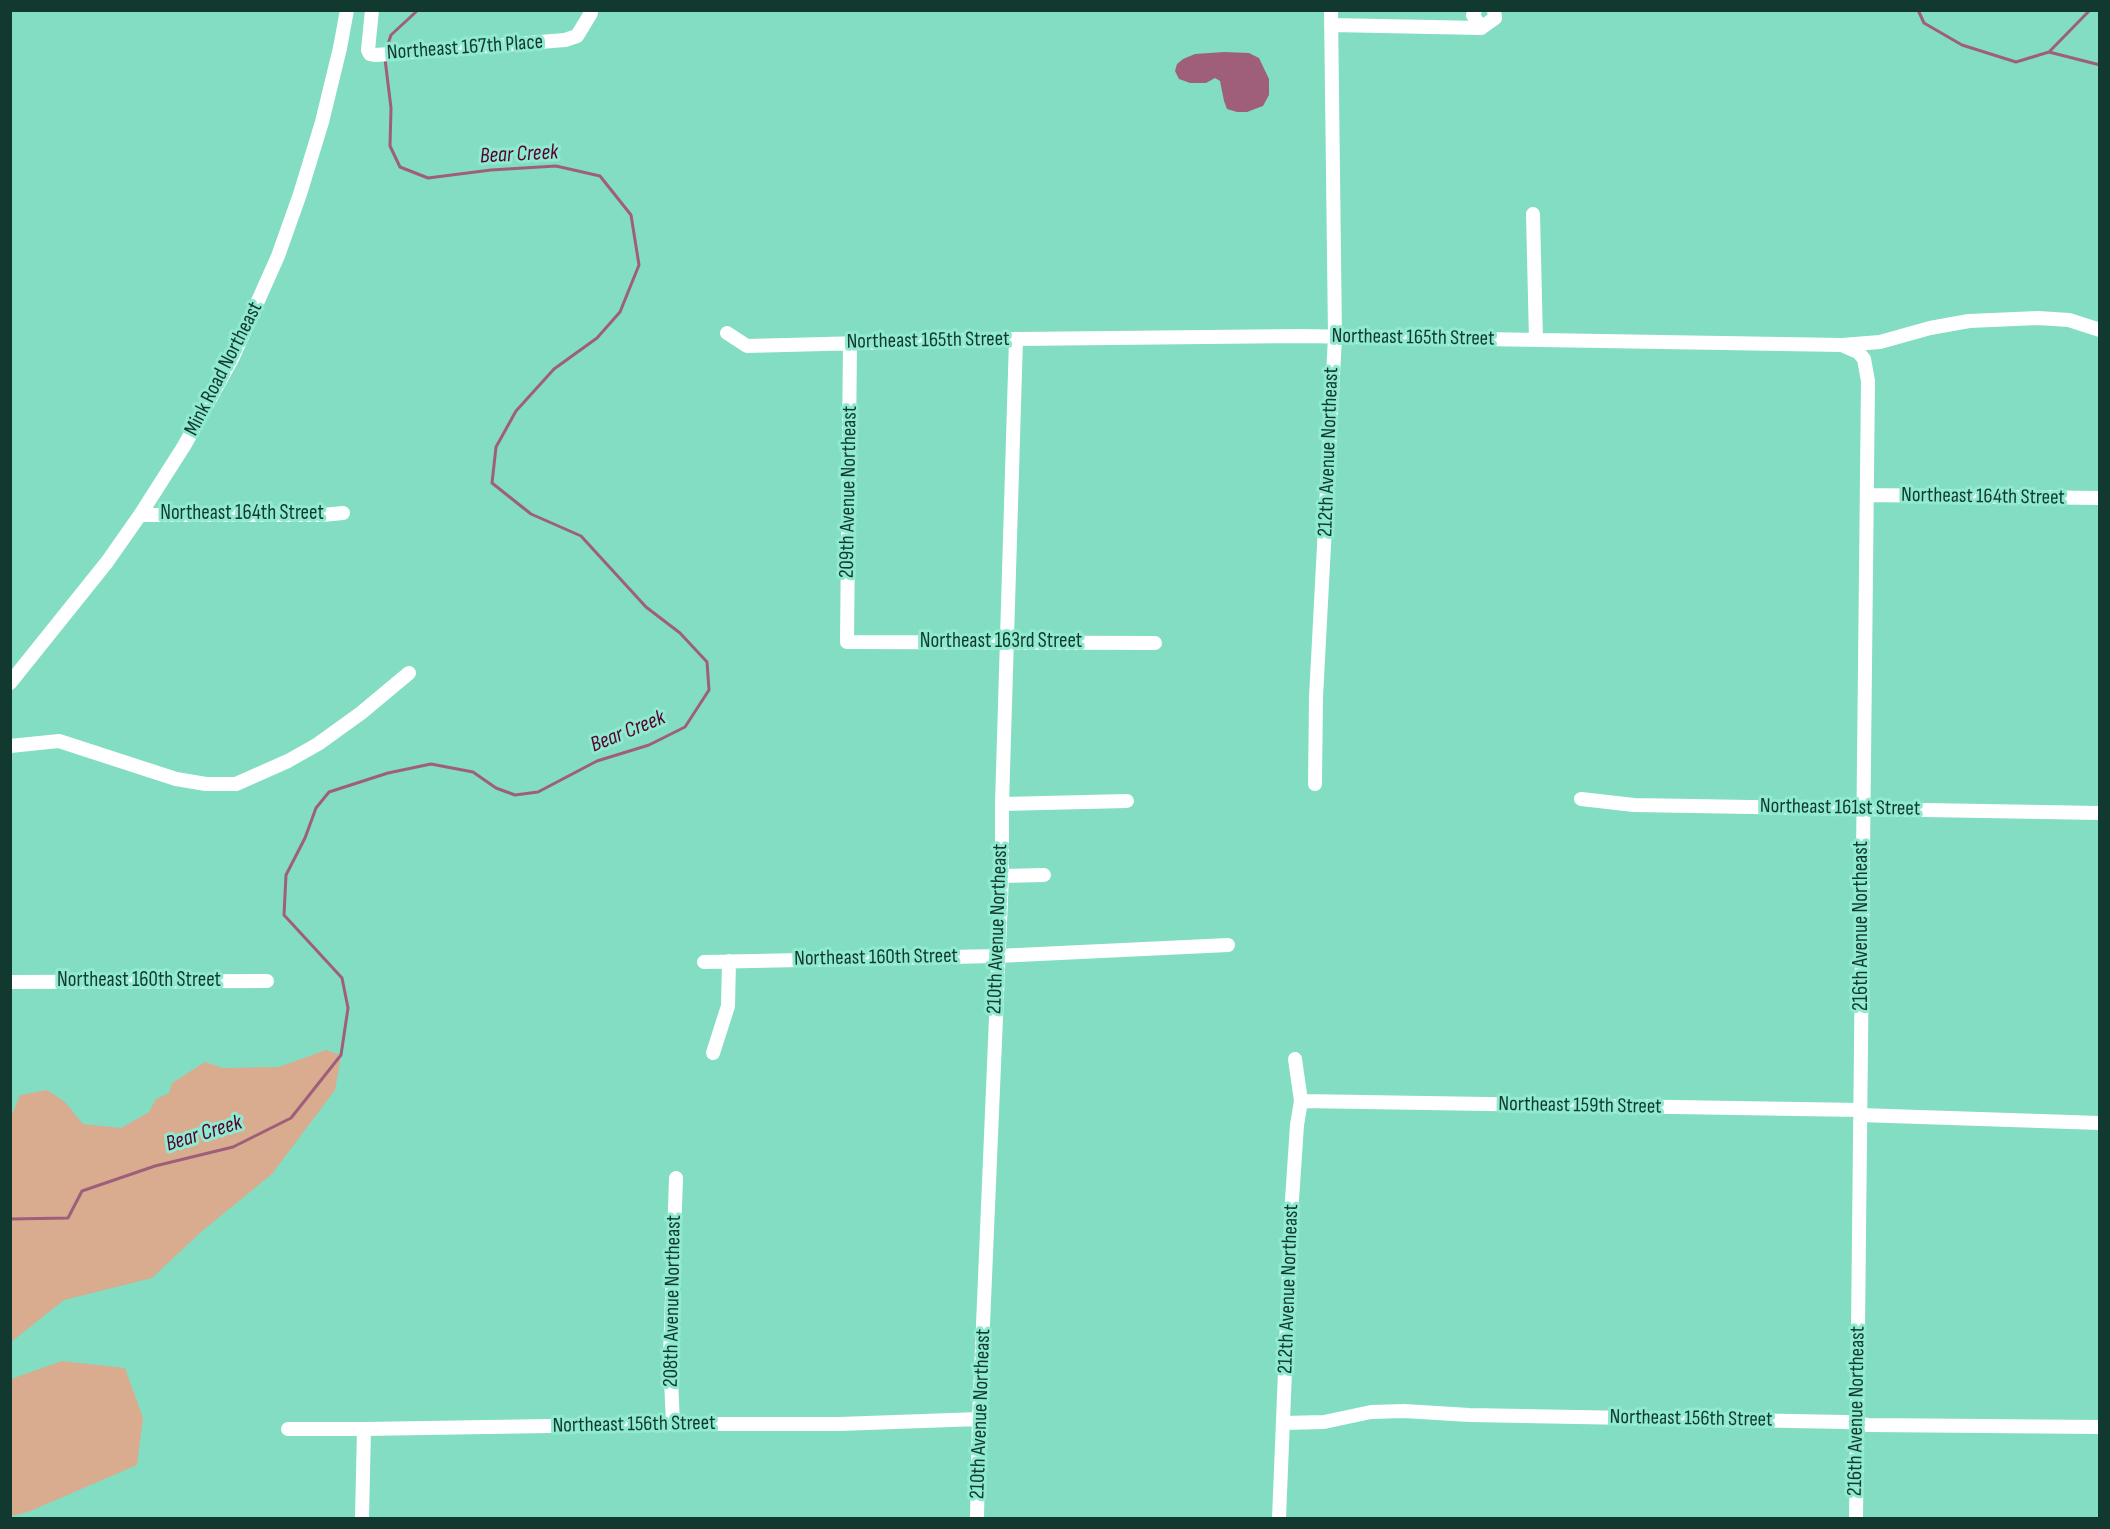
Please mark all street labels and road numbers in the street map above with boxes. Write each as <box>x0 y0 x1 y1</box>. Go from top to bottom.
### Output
street label: Northeast 167th Place <box>386 30 544 66</box>
street label: Mink Road Northeast <box>179 298 269 440</box>
street label: Northeast 165th Street <box>1331 324 1495 352</box>
street label: Northeast 165th Street <box>846 327 1010 355</box>
street label: 212th Avenue Northeast <box>1313 367 1345 537</box>
street label: 209th Avenue Northeast <box>835 406 863 578</box>
street label: Northeast 164th Street <box>1901 483 2065 511</box>
street label: Northeast 164th Street <box>160 501 324 527</box>
street label: Northeast 163rd Street <box>920 629 1082 655</box>
street label: Northeast 161st Street <box>1760 794 1920 822</box>
street label: 216th Avenue Northeast <box>1849 841 1875 1011</box>
street label: 210th Avenue Northeast <box>982 843 1014 1015</box>
street label: Northeast 160th Street <box>794 944 958 972</box>
street label: Northeast 160th Street <box>57 968 221 994</box>
street label: Northeast 159th Street <box>1498 1092 1662 1120</box>
street label: 212th Avenue Northeast <box>1273 1204 1305 1374</box>
street label: 208th Avenue Northeast <box>659 1215 687 1387</box>
street label: 216th Avenue Northeast <box>1843 1326 1871 1496</box>
street label: 210th Avenue Northeast <box>965 1328 997 1500</box>
street label: Northeast 156th Street <box>1609 1405 1773 1433</box>
street label: Northeast 156th Street <box>552 1411 716 1439</box>

